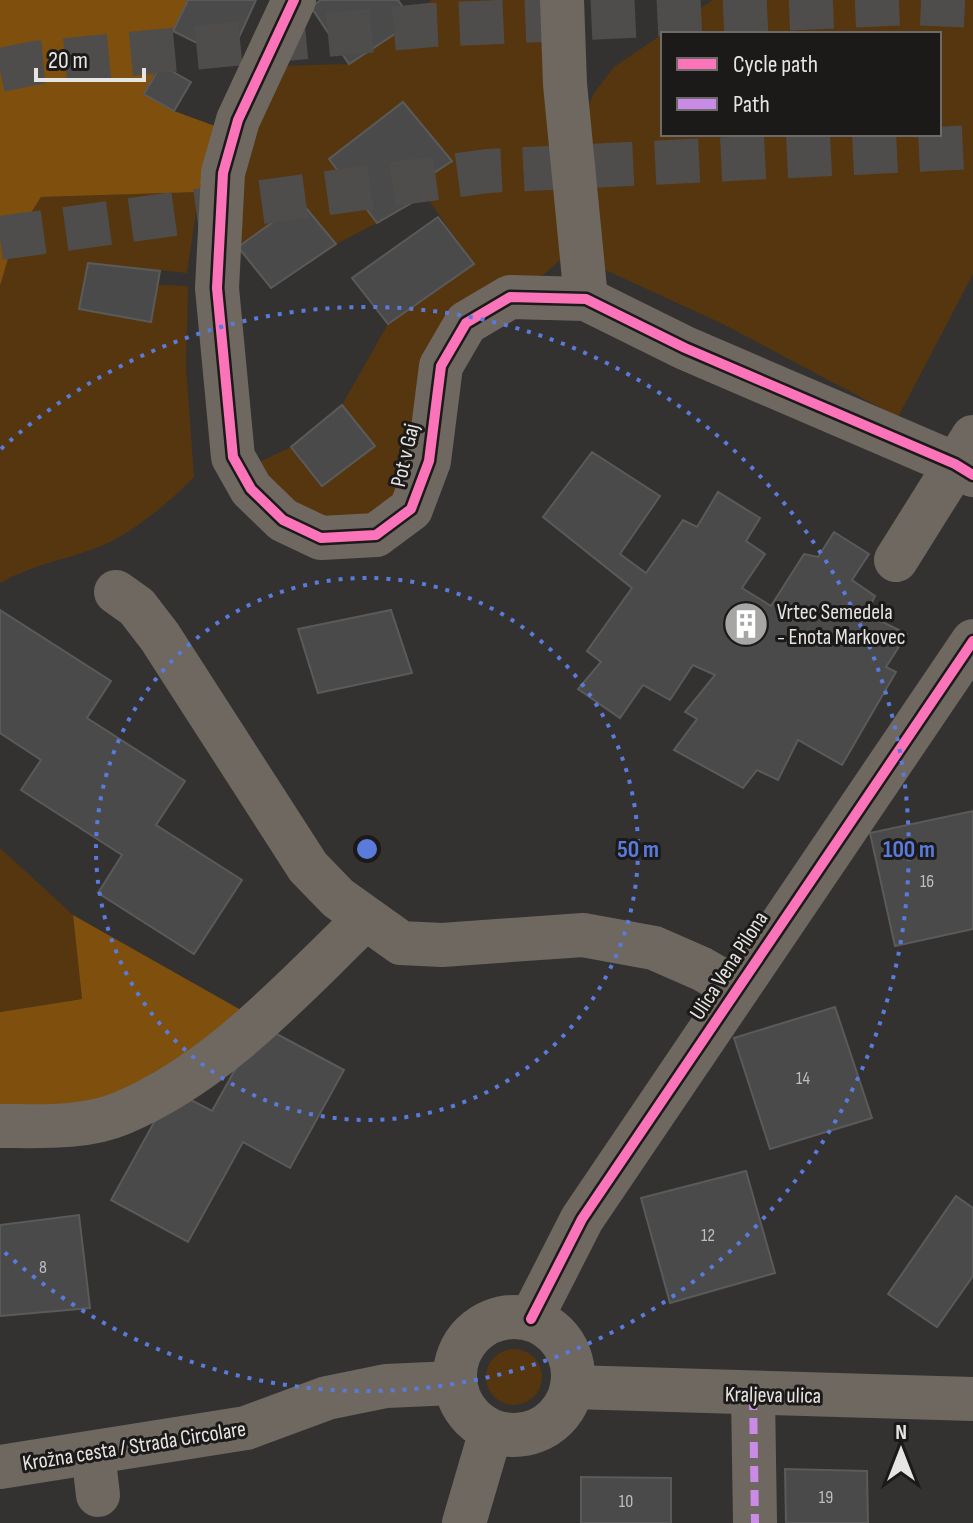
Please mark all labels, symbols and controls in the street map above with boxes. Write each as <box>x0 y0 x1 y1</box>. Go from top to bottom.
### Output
scale bar <box>36 32 144 82</box>
legend <box>661 32 941 136</box>
text: 20 m <box>48 46 88 75</box>
text: Cycle path <box>733 50 818 79</box>
text: Path <box>733 90 770 119</box>
street label: Pot v Gaj <box>385 421 426 490</box>
place label: Vrtec Semedela - Enota Markovec <box>777 599 906 651</box>
building icon: Vrtec Semedela - Enota Markovec <box>722 600 770 648</box>
centre of rings <box>353 835 381 863</box>
text: 50 m <box>617 835 659 864</box>
text: 100 m <box>883 835 935 864</box>
house number: 16 <box>920 871 934 892</box>
street label: Ulica Vena Pilona <box>684 906 774 1025</box>
house number: 14 <box>796 1068 810 1089</box>
house number: 12 <box>701 1225 715 1246</box>
house number: 8 <box>39 1257 47 1278</box>
street label: Kraljeva ulica <box>725 1381 821 1410</box>
north arrow <box>861 1411 941 1491</box>
street label: Krožna cesta / Strada Circolare <box>21 1416 248 1477</box>
text: N <box>895 1419 907 1446</box>
house number: 19 <box>819 1487 833 1508</box>
house number: 10 <box>619 1491 633 1512</box>

